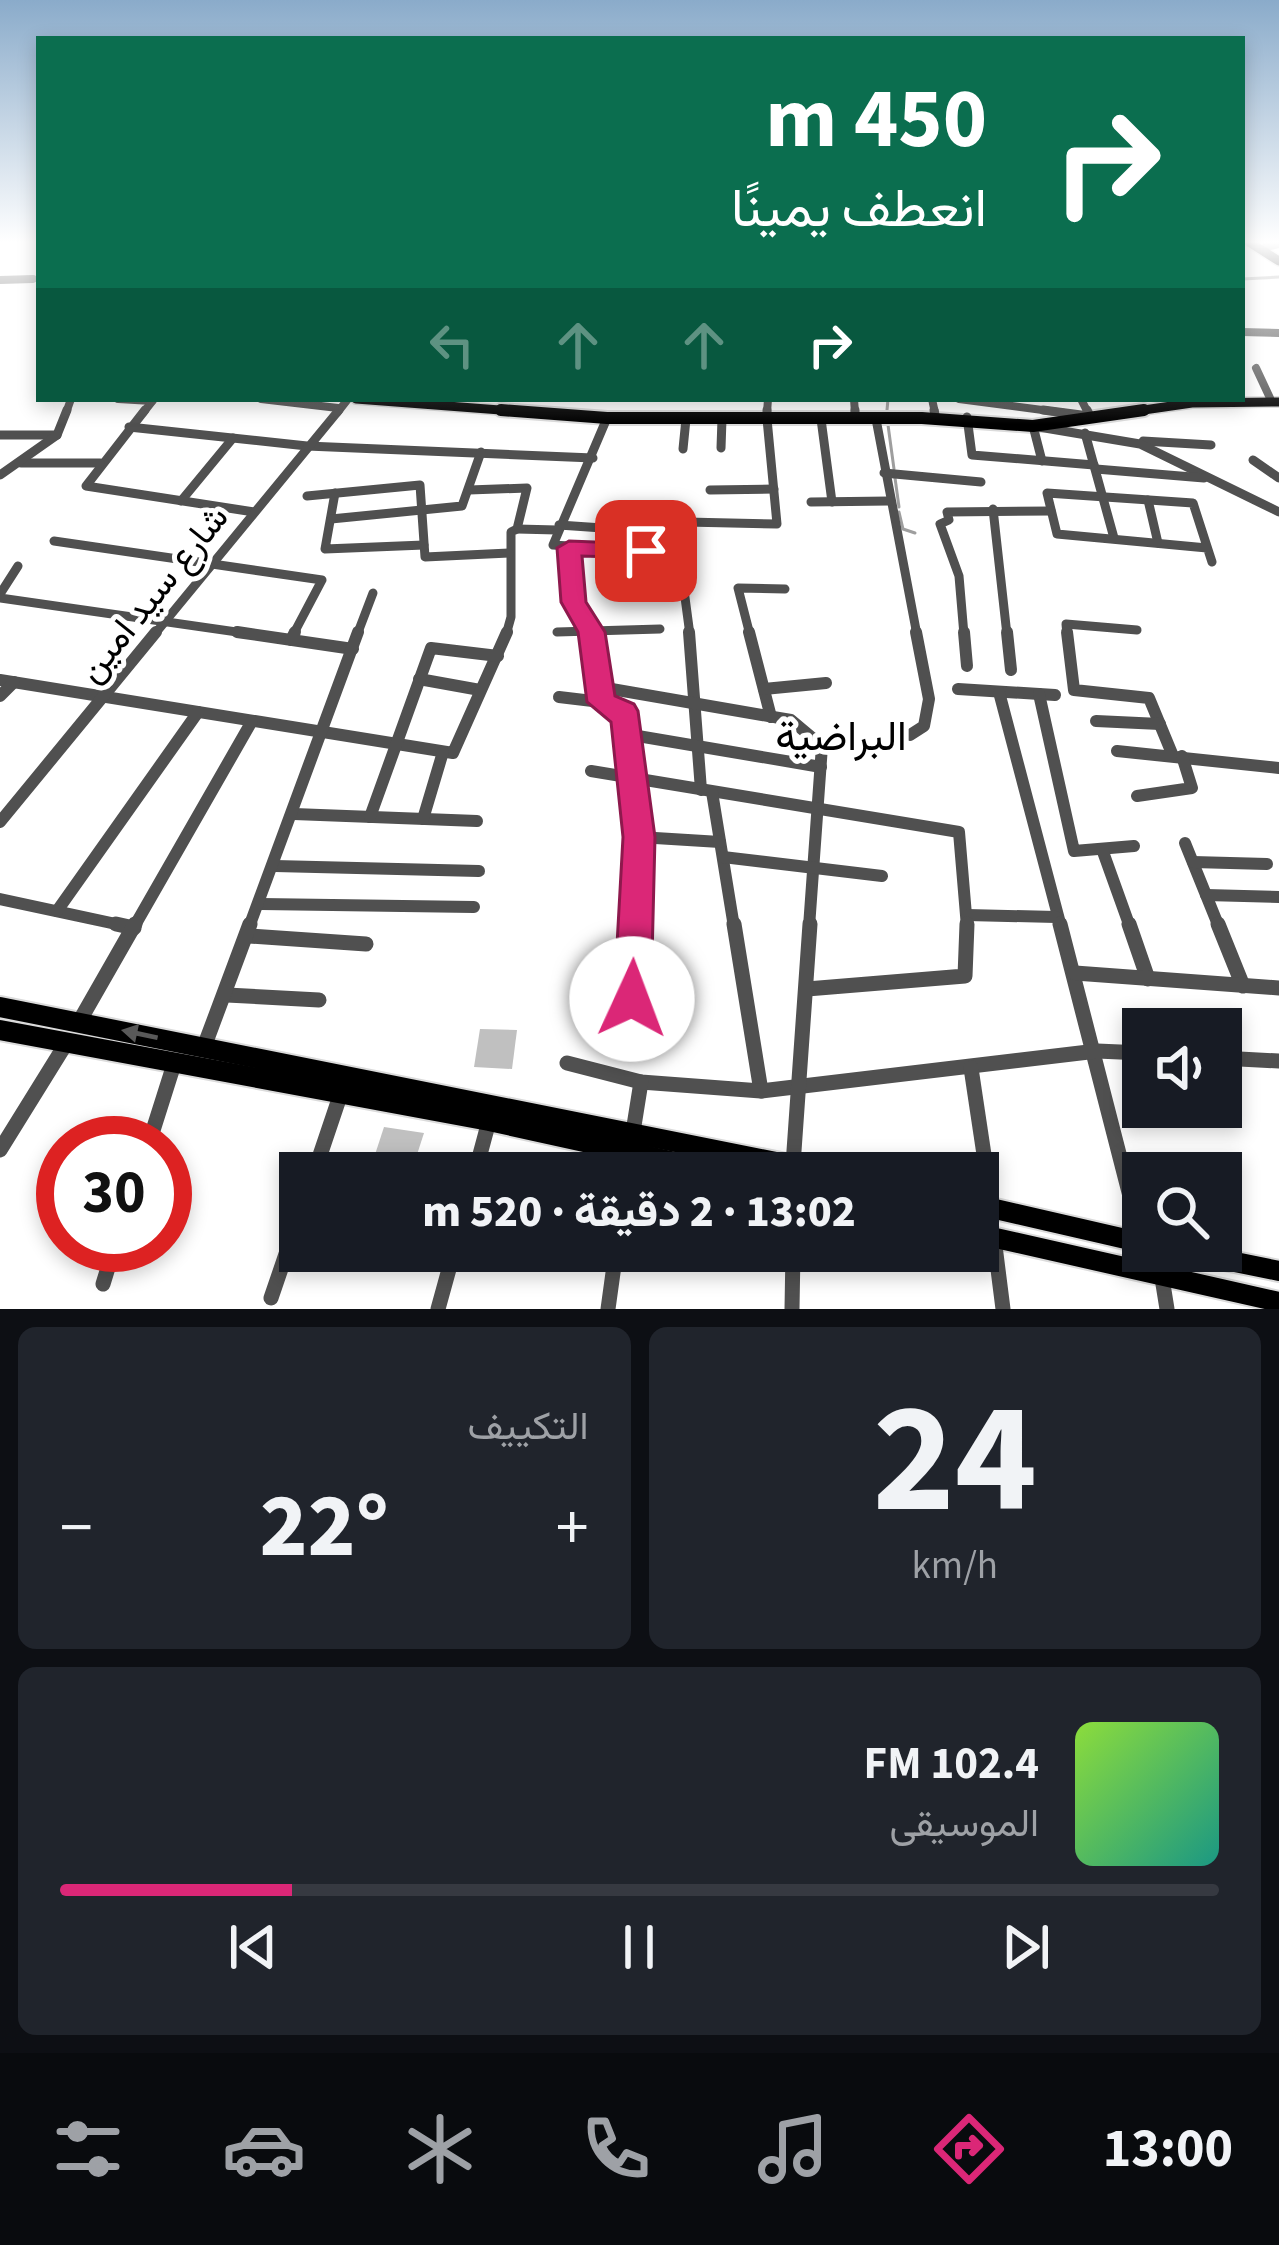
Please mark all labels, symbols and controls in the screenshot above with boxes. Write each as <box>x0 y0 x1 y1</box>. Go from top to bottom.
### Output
text: 450 m <box>765 60 987 180</box>
icon: right <box>1029 84 1185 240</box>
text: انعطف يمينًا <box>731 171 987 248</box>
icon: left <box>419 312 485 378</box>
icon: ahead <box>545 312 611 378</box>
icon: ahead <box>671 312 737 378</box>
icon: right <box>797 312 863 378</box>
street label: شارع سيد امين <box>66 494 241 694</box>
pin <box>595 500 697 602</box>
icon: arrive <box>613 518 679 584</box>
district label: البراضية <box>775 707 907 767</box>
position arrow <box>569 936 695 1062</box>
map controls <box>1122 1008 1242 1272</box>
button: sound <box>1122 1008 1242 1128</box>
one-way arrow <box>120 1024 158 1043</box>
speed limit sign: 30 <box>36 1116 192 1272</box>
button: search <box>1122 1152 1242 1272</box>
text: 13:02 · 2 دقيقة · 520 m <box>422 1180 856 1244</box>
text: 24 <box>872 1349 1037 1571</box>
text: التكييف <box>468 1399 589 1455</box>
text: 22° <box>259 1463 389 1591</box>
text: − <box>60 1481 93 1575</box>
text: + <box>556 1481 588 1575</box>
text: km/h <box>912 1538 998 1594</box>
text: 102.4 FM <box>864 1732 1039 1796</box>
text: الموسيقى <box>889 1796 1039 1852</box>
icon: previous <box>220 1914 286 1980</box>
icon: pause <box>606 1914 672 1980</box>
icon: next <box>993 1914 1059 1980</box>
icon: filters <box>46 2107 130 2191</box>
icon: car <box>222 2107 306 2191</box>
icon: climate <box>398 2107 482 2191</box>
icon: phone <box>574 2107 658 2191</box>
icon: music <box>751 2107 835 2191</box>
icon: directions <box>927 2107 1011 2191</box>
text: 13:00 <box>1103 2111 1233 2188</box>

